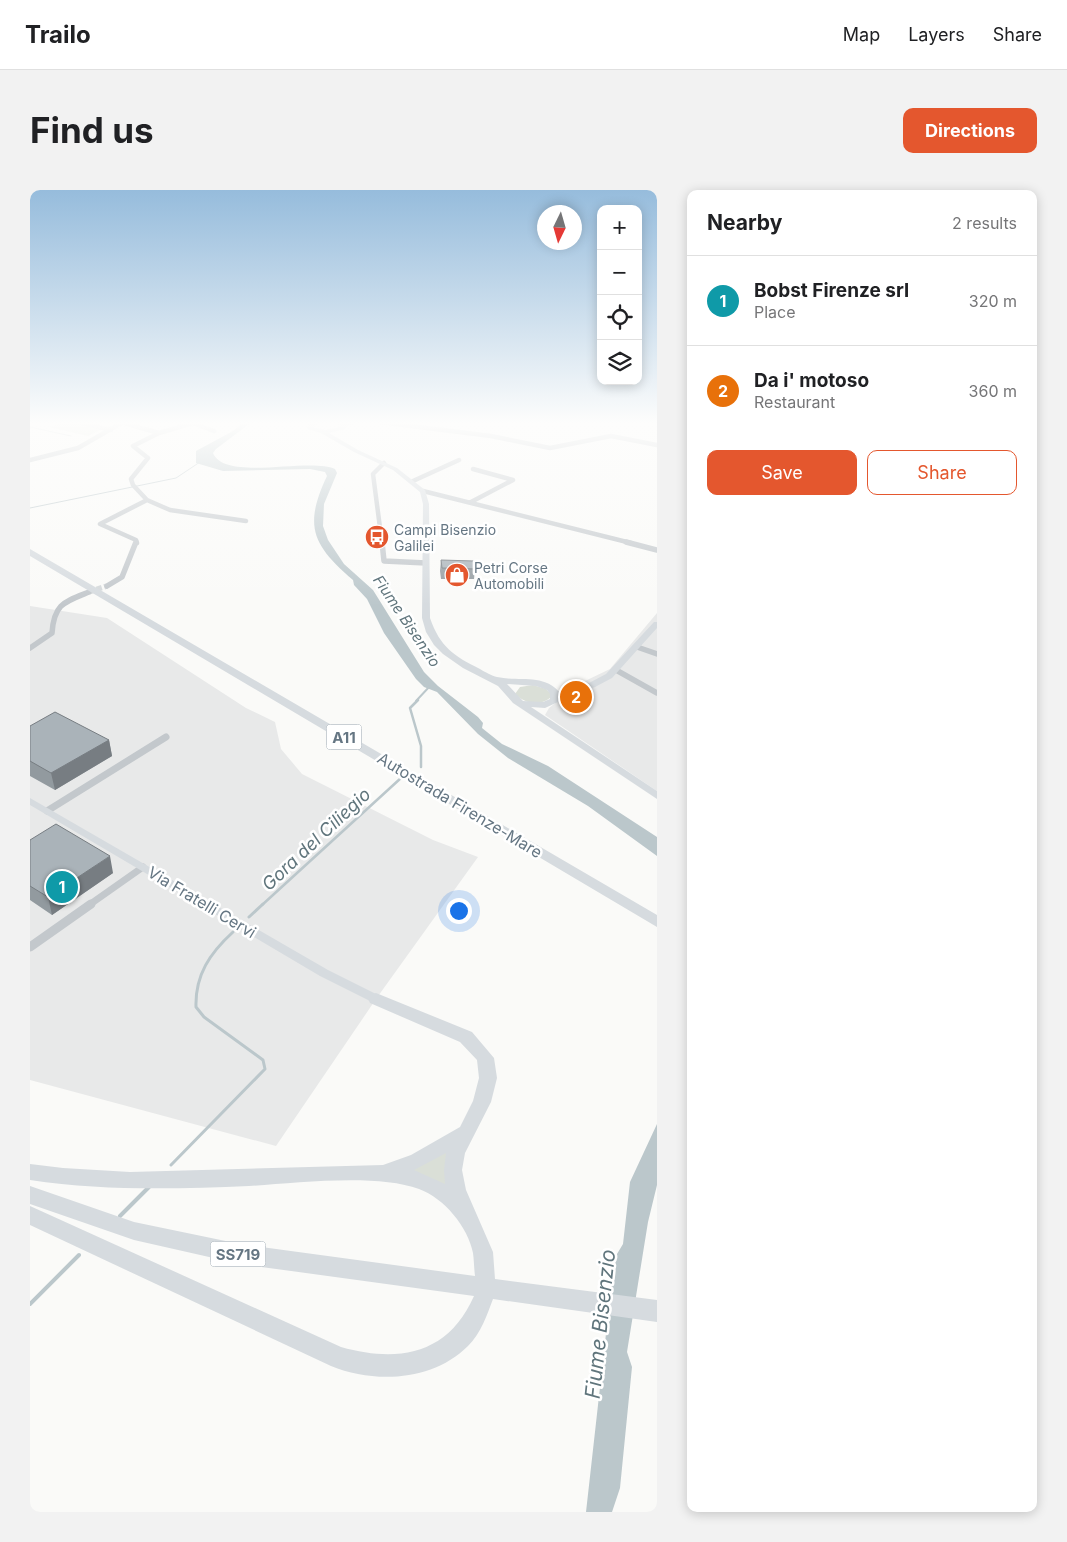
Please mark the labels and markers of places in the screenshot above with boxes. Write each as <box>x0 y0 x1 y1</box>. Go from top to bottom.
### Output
place label: Campi Bisenzio Galilei <box>394 521 496 554</box>
bus stop icon: Campi Bisenzio Galilei <box>364 524 390 550</box>
place label: Petri Corse Automobili <box>474 559 548 592</box>
shop icon: Petri Corse Automobili <box>444 562 470 588</box>
pin: 2 <box>560 678 592 716</box>
pin: 1 <box>46 868 78 906</box>

